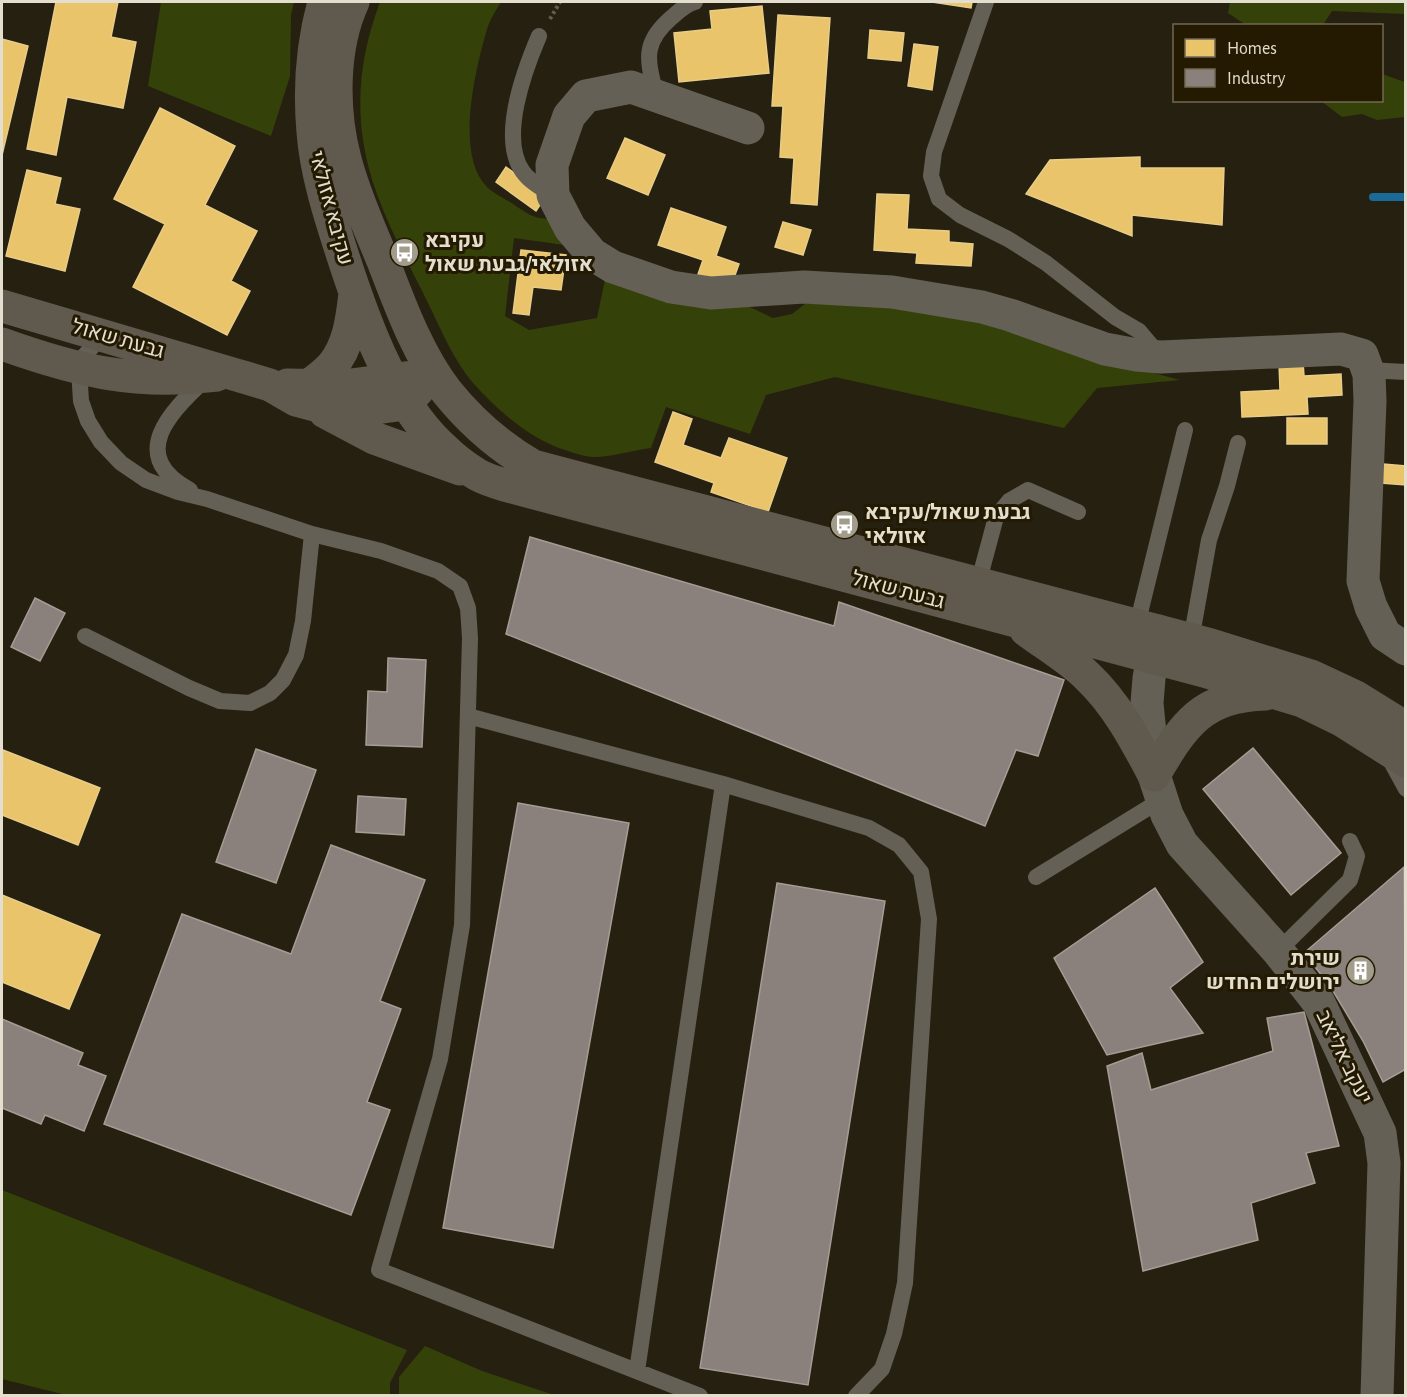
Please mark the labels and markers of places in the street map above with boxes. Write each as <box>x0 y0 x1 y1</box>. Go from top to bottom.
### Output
place label: עקיבא אזולאי/גבעת שאול <box>425 230 593 275</box>
bus stop icon: עקיבא אזולאי/גבעת שאול <box>388 236 420 268</box>
place label: גבעת שאול/עקיבא אזולאי <box>865 502 1031 547</box>
bus stop icon: גבעת שאול/עקיבא אזולאי <box>828 508 860 540</box>
place label: שירת ירושלים החדש <box>1206 948 1340 993</box>
building icon: שירת ירושלים החדש <box>1345 954 1377 986</box>

